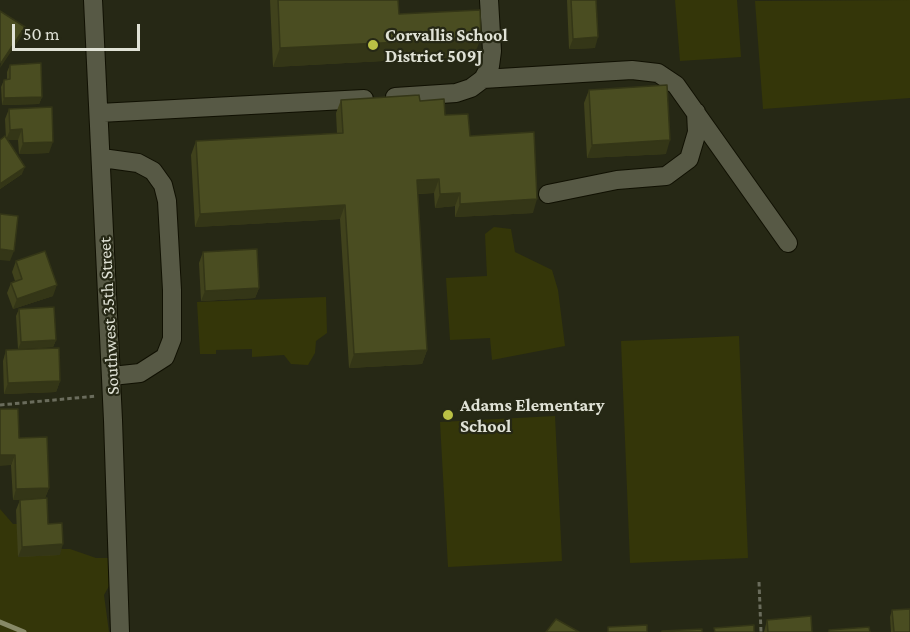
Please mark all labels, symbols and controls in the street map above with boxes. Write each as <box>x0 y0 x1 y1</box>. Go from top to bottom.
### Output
scale bar <box>15 12 142 50</box>
text: 50 m <box>23 24 60 44</box>
place label: Corvallis School District 509J <box>385 24 508 66</box>
marker: Corvallis School District 509J <box>366 38 380 52</box>
street label: Southwest 35th Street <box>94 237 124 395</box>
place label: Adams Elementary School <box>460 394 604 436</box>
marker: Adams Elementary School <box>441 408 455 422</box>

